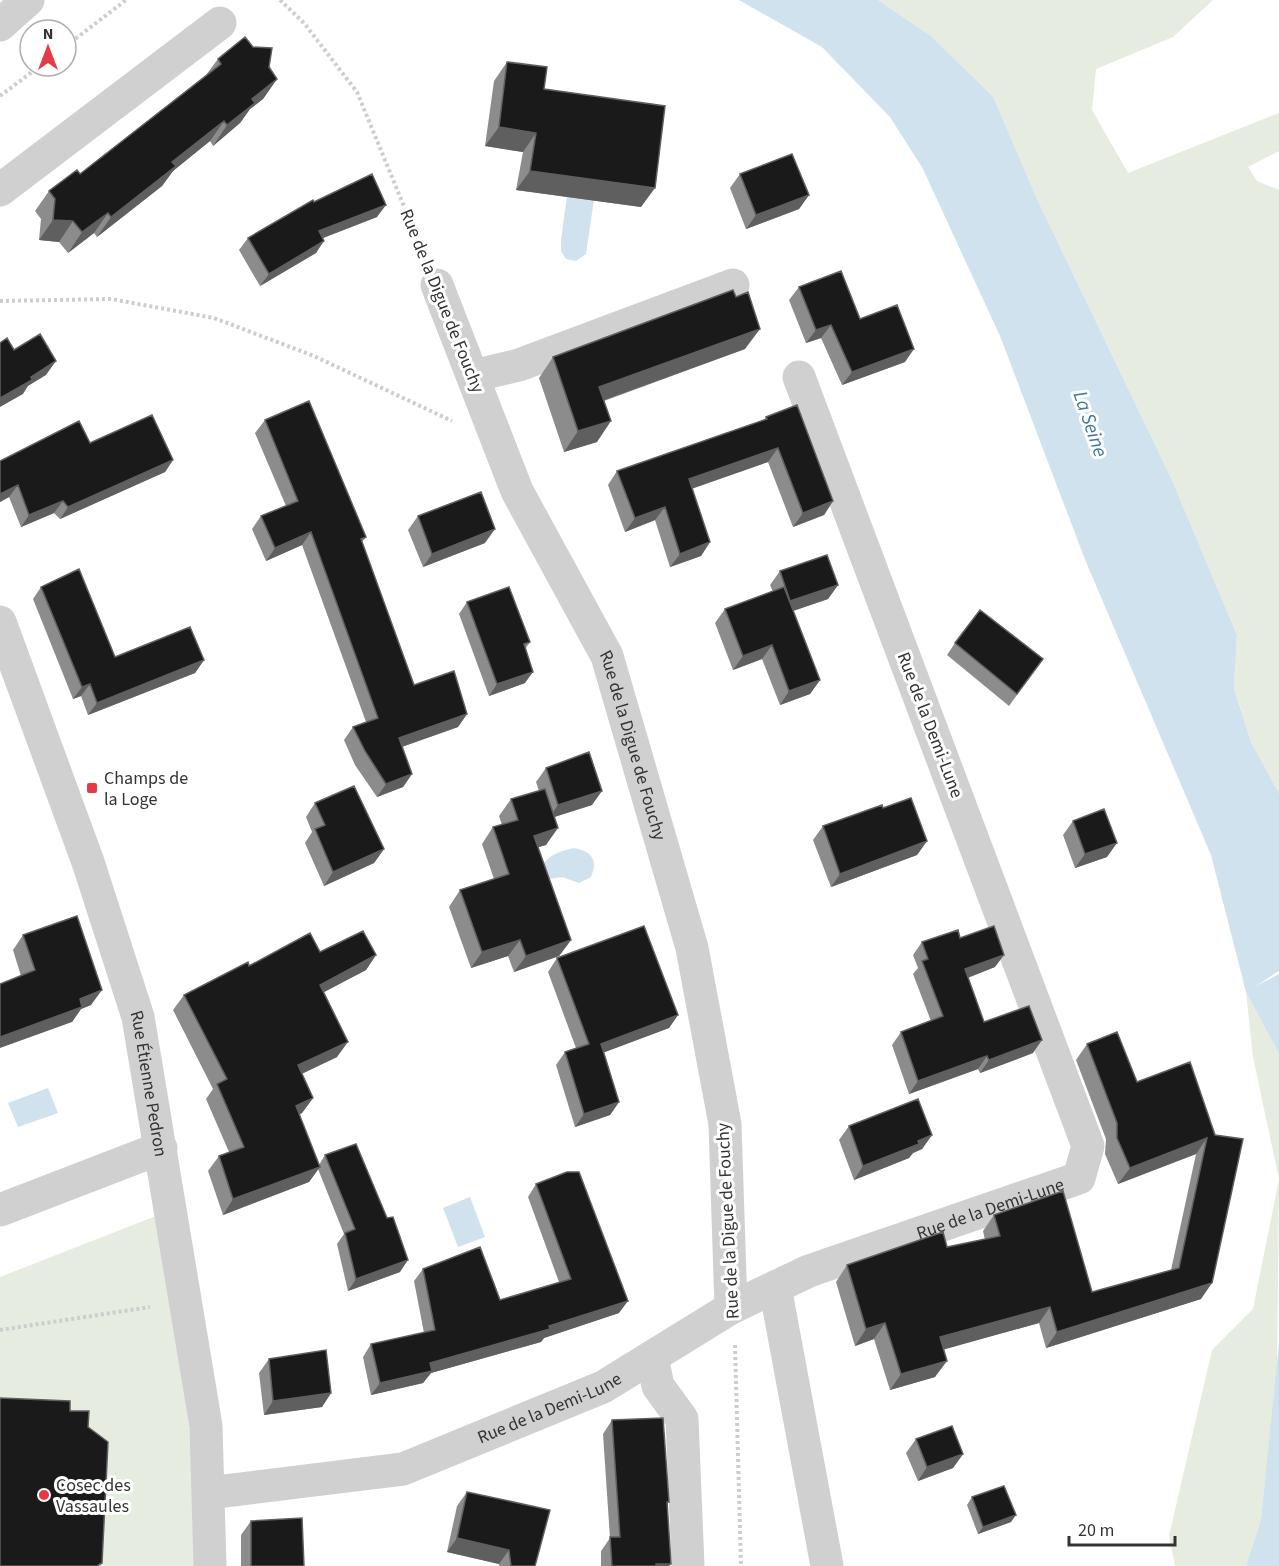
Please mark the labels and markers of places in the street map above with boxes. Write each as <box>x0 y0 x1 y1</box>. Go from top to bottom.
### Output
place label: Champs de la Loge <box>104 766 188 812</box>
marker: Champs de la Loge <box>85 781 99 795</box>
place label: Cosec des Vassaules <box>56 1473 131 1519</box>
marker: Cosec des Vassaules <box>37 1488 51 1502</box>

